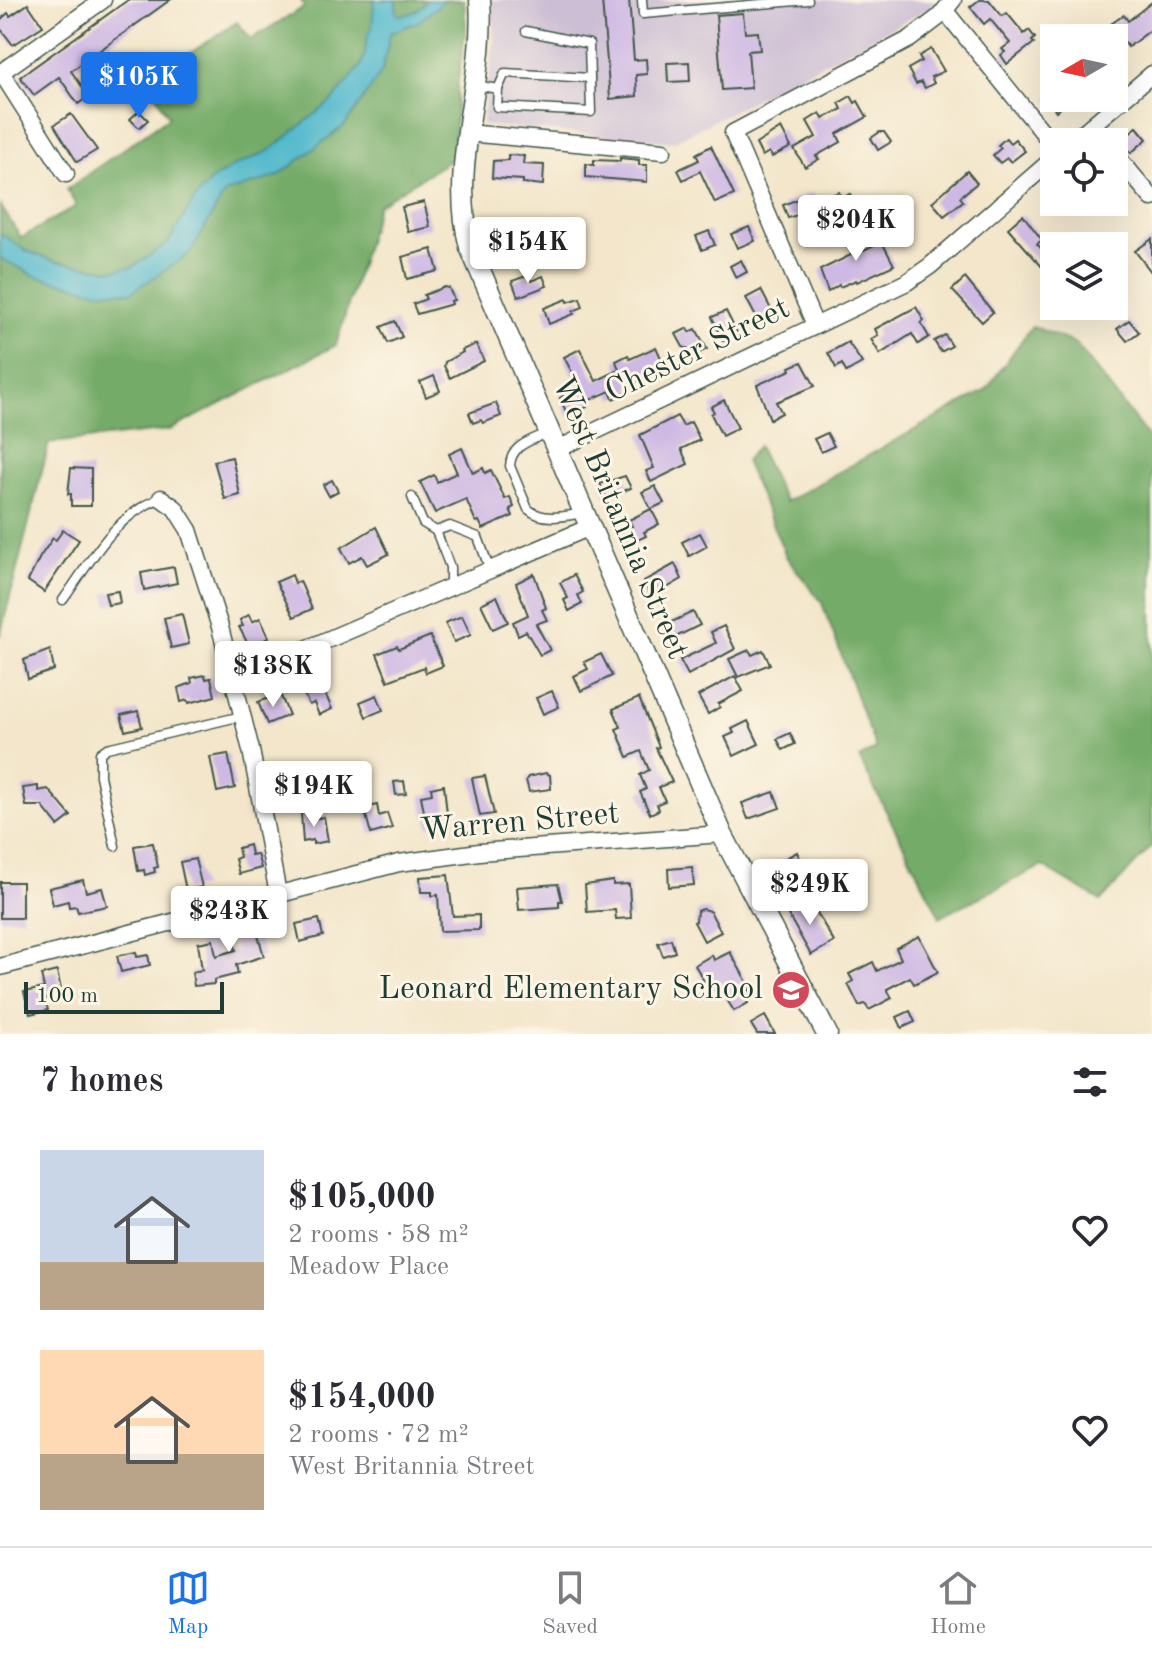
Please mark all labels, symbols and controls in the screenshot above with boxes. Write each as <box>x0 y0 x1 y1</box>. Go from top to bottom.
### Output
north arrow <box>1040 24 1128 112</box>
map controls <box>1040 24 1128 320</box>
pin: $105K <box>83 52 195 120</box>
text: $105K <box>99 65 179 91</box>
button: locate <box>1040 128 1128 216</box>
pin: $204K <box>800 195 912 263</box>
text: $204K <box>816 208 896 234</box>
pin: $154K <box>472 217 584 285</box>
text: $154K <box>488 230 568 256</box>
button: layers <box>1040 232 1128 320</box>
street label: Chester Street <box>601 293 795 409</box>
street label: West Britannia Street <box>545 372 693 664</box>
pin: $138K <box>217 641 329 709</box>
text: $138K <box>233 654 313 680</box>
pin: $194K <box>258 761 370 829</box>
text: $194K <box>274 774 354 800</box>
street label: Warren Street <box>419 798 621 848</box>
pin: $249K <box>754 859 866 927</box>
text: $249K <box>770 872 850 898</box>
pin: $243K <box>173 886 285 954</box>
text: $243K <box>189 899 269 925</box>
school or university icon: Leonard Elementary School <box>770 969 812 1011</box>
place label: Leonard Elementary School <box>379 974 763 1006</box>
scale bar <box>24 978 224 1014</box>
text: 100 m <box>36 985 98 1007</box>
icon: filters <box>1068 1060 1112 1104</box>
text: 7 homes <box>40 1065 163 1099</box>
text: $105,000 <box>288 1181 436 1215</box>
icon: home <box>104 1182 200 1278</box>
icon: heart <box>1068 1208 1112 1252</box>
text: 2 rooms · 58 m² <box>288 1222 469 1248</box>
text: Meadow Place <box>288 1254 449 1280</box>
text: $154,000 <box>288 1381 436 1415</box>
icon: home <box>104 1382 200 1478</box>
icon: heart <box>1068 1408 1112 1452</box>
text: 2 rooms · 72 m² <box>288 1422 469 1448</box>
text: West Britannia Street <box>288 1454 535 1480</box>
tab: Map <box>166 1566 210 1641</box>
tab: Saved <box>542 1566 598 1641</box>
tab: Home <box>930 1566 986 1641</box>

